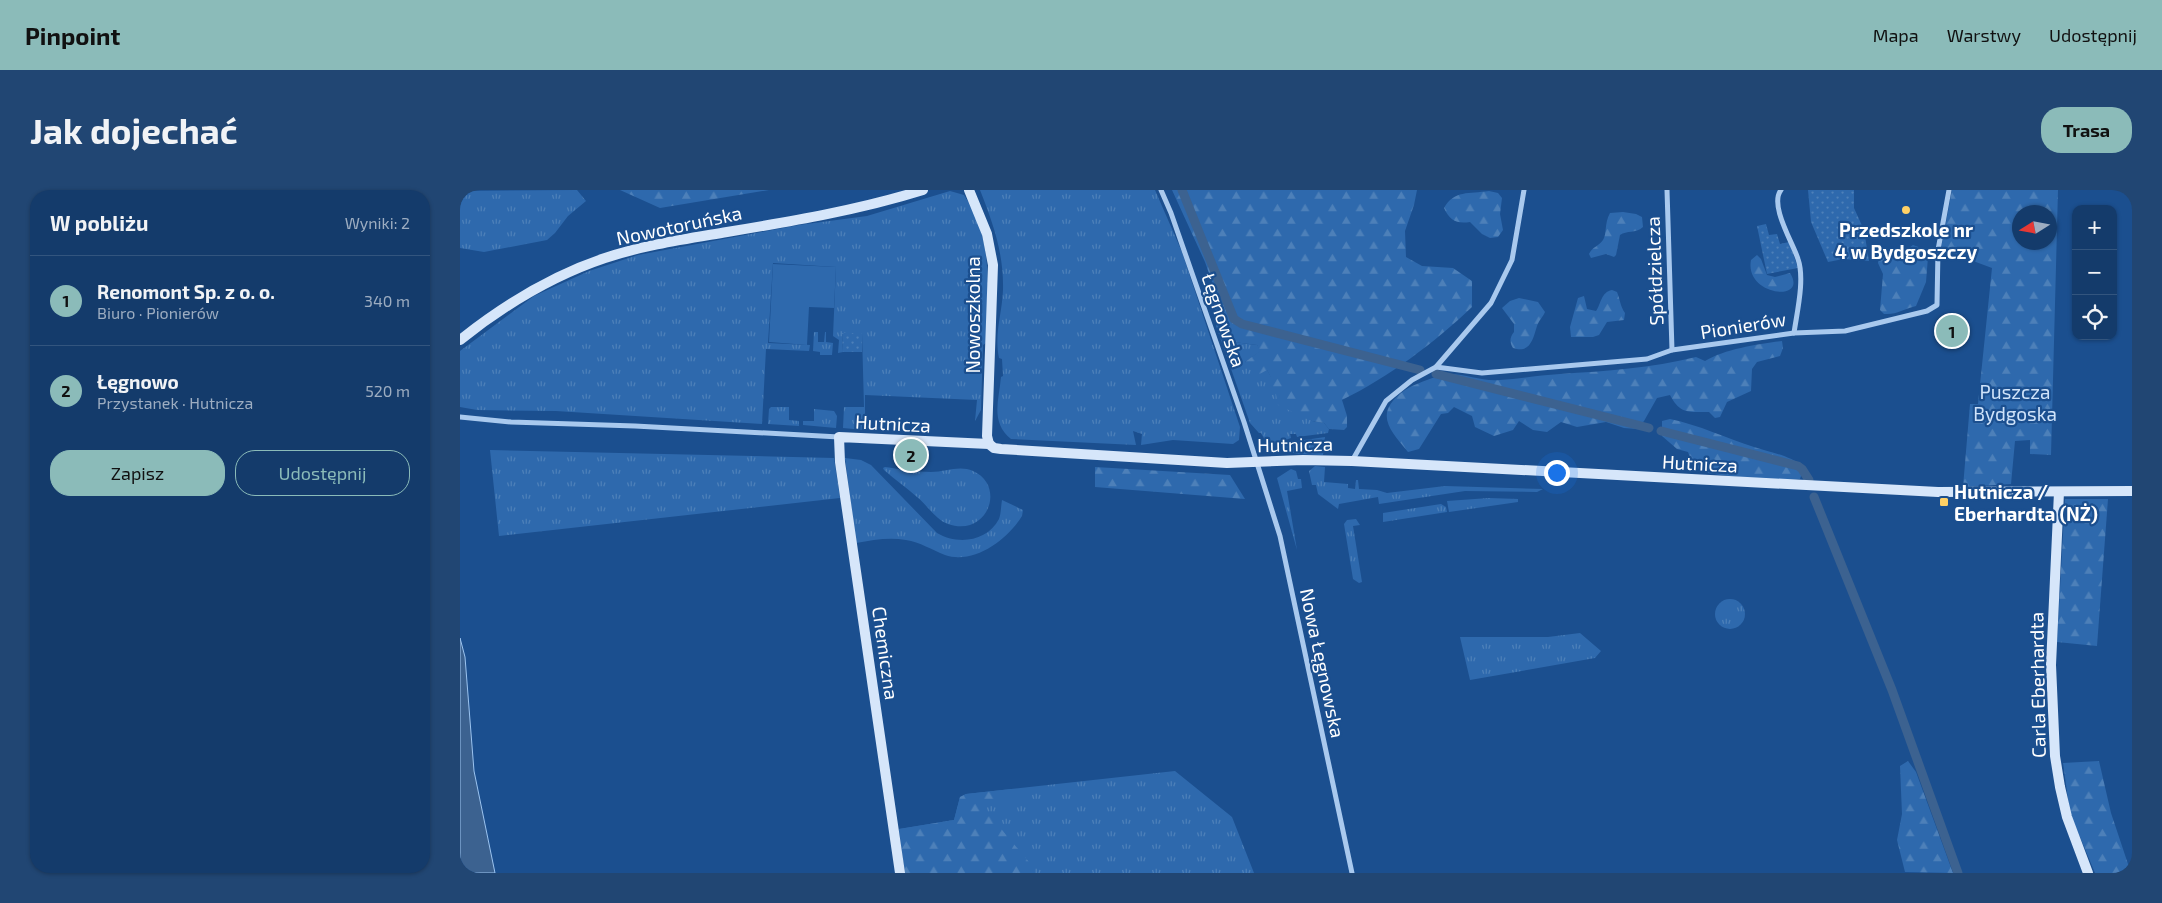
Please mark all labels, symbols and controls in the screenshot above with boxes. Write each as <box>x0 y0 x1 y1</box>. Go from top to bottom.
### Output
text: Pinpoint <box>25 21 120 50</box>
text: Mapa <box>1873 24 1919 46</box>
text: Warstwy <box>1947 24 2021 46</box>
text: Udostępnij <box>2049 24 2137 46</box>
button: Trasa <box>2041 107 2132 153</box>
text: Jak dojechać <box>30 109 238 151</box>
street label: Nowotoruńska <box>614 200 744 250</box>
marker: Przedszkole nr 4 w Bydgoszczy <box>1900 204 1912 216</box>
north arrow <box>2012 205 2057 250</box>
map controls <box>2072 205 2117 340</box>
button: + <box>2072 205 2117 250</box>
text: W pobliżu <box>50 210 149 235</box>
text: Wyniki: 2 <box>345 213 410 232</box>
street label: Spółdzielcza <box>1641 216 1667 326</box>
place label: Przedszkole nr 4 w Bydgoszczy <box>1835 218 1977 264</box>
button: − <box>2072 250 2117 295</box>
street label: Nowoszkolna <box>961 256 984 374</box>
street label: Łęgnowska <box>1197 270 1251 370</box>
text: Renomont Sp. z o. o. <box>97 280 275 303</box>
text: 1 <box>63 291 69 310</box>
text: 340 m <box>364 291 410 310</box>
button: locate <box>2072 295 2117 340</box>
text: Biuro · Pionierów <box>97 303 219 322</box>
street label: Pionierów <box>1699 307 1788 343</box>
pin: 1 <box>1936 312 1968 350</box>
text: Łęgnowo <box>97 370 179 393</box>
park label: Puszcza Bydgoska <box>1973 380 2057 425</box>
text: 2 <box>61 381 71 400</box>
text: 520 m <box>365 381 410 400</box>
text: Przystanek · Hutnicza <box>97 393 253 412</box>
street label: Hutnicza <box>854 410 932 436</box>
street label: Hutnicza <box>1257 432 1333 456</box>
pin: 2 <box>895 436 927 474</box>
button: Zapisz <box>50 450 225 496</box>
button: Udostępnij <box>235 450 410 496</box>
street label: Hutnicza <box>1661 450 1739 476</box>
your location <box>1544 460 1570 486</box>
place label: Hutnicza / Eberhardta (NŻ) <box>1954 480 2098 525</box>
marker: Hutnicza / Eberhardta (NŻ) <box>1938 496 1950 508</box>
street label: Nowa Łęgnowska <box>1296 586 1350 740</box>
street label: Chemiczna <box>868 605 904 701</box>
street label: Carla Eberhardta <box>2024 612 2050 758</box>

